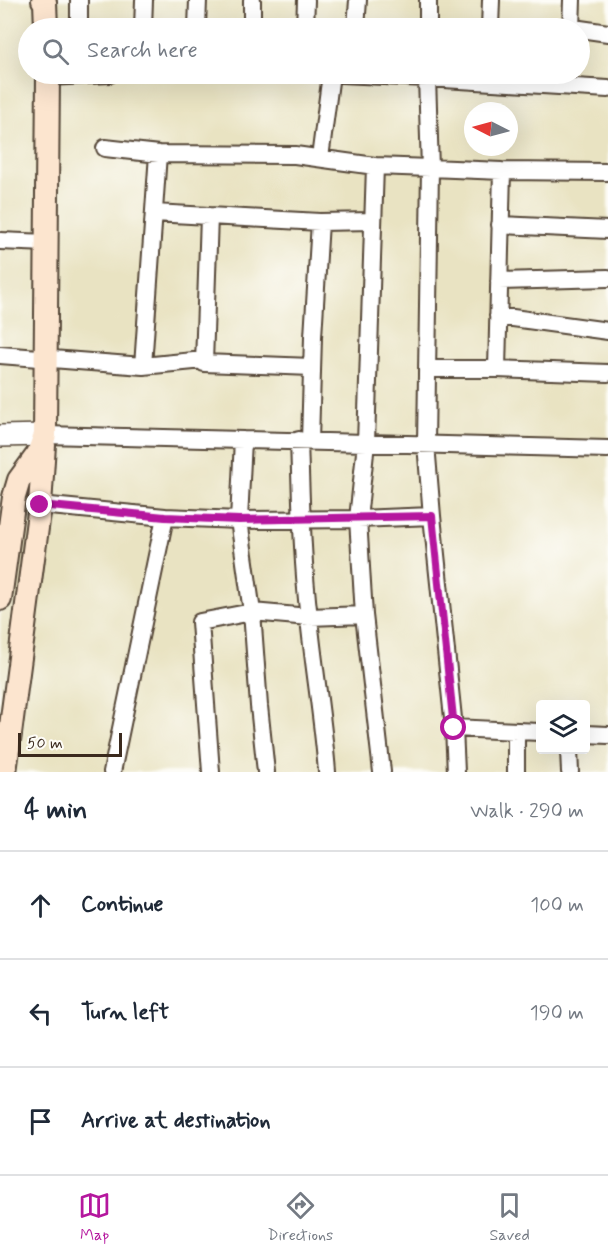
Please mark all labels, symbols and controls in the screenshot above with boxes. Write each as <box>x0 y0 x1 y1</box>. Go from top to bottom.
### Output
search box <box>18 18 590 84</box>
icon: search <box>39 35 72 68</box>
text: Search here <box>87 37 198 65</box>
north arrow <box>464 102 518 156</box>
route end <box>26 491 52 517</box>
map controls <box>536 700 590 754</box>
button: layers <box>536 700 590 754</box>
route start <box>440 714 466 740</box>
scale bar <box>18 730 122 758</box>
text: 50 m <box>27 733 63 754</box>
text: 4 min <box>24 794 87 828</box>
text: Walk · 290 m <box>470 798 584 825</box>
icon: ahead <box>24 889 57 922</box>
text: Continue <box>81 891 163 919</box>
text: 100 m <box>530 892 584 919</box>
icon: left <box>24 997 57 1030</box>
text: Turn left <box>81 999 169 1027</box>
text: 190 m <box>530 1000 584 1027</box>
icon: arrive <box>24 1105 57 1138</box>
text: Arrive at destination <box>81 1107 271 1135</box>
tab: Map <box>78 1189 111 1246</box>
tab: Directions <box>267 1189 333 1246</box>
tab: Saved <box>489 1189 530 1246</box>

